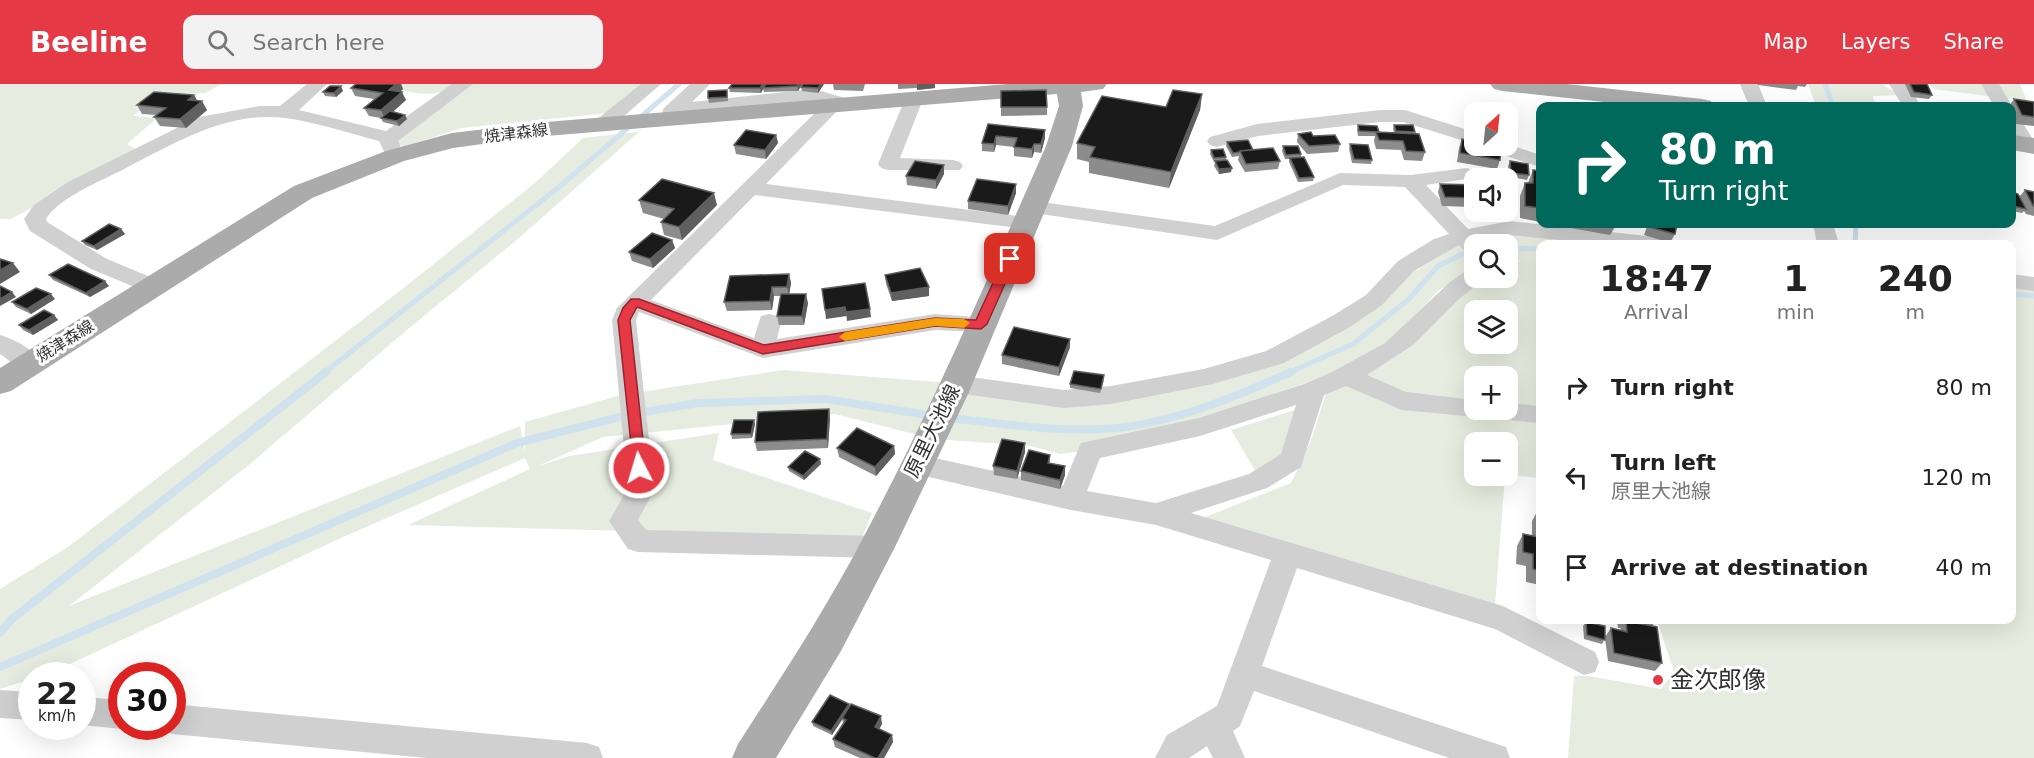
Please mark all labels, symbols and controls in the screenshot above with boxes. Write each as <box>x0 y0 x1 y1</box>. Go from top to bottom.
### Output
search box <box>183 15 603 69</box>
text: Beeline <box>30 26 147 59</box>
icon: search <box>204 26 237 59</box>
text: Search here <box>252 30 385 55</box>
text: Map <box>1764 30 1808 54</box>
text: Layers <box>1841 30 1910 54</box>
text: Share <box>1943 30 2004 54</box>
north arrow <box>1464 102 1518 156</box>
map controls <box>1464 102 1518 486</box>
street label: 焼津森線 <box>483 120 549 146</box>
text: 80 m <box>1659 125 1776 174</box>
icon: right <box>1560 126 1638 204</box>
button: sound <box>1464 168 1518 222</box>
text: Turn right <box>1659 175 1788 206</box>
pin <box>984 233 1035 284</box>
button: search <box>1464 234 1518 288</box>
icon: arrive <box>993 242 1026 275</box>
text: 18:47 <box>1599 258 1714 299</box>
text: 1 <box>1783 258 1808 299</box>
text: 240 <box>1878 258 1953 299</box>
button: layers <box>1464 300 1518 354</box>
text: Arrival <box>1624 300 1689 324</box>
text: min <box>1777 300 1815 324</box>
text: m <box>1906 300 1925 324</box>
street label: 焼津森線 <box>33 316 97 366</box>
button: + <box>1464 366 1518 420</box>
icon: right <box>1560 371 1593 404</box>
text: Turn right <box>1611 375 1734 400</box>
text: 80 m <box>1936 375 1992 400</box>
street label: 原里大池線 <box>899 381 965 481</box>
button: − <box>1464 432 1518 486</box>
position arrow <box>607 436 671 500</box>
text: Turn left <box>1611 450 1716 475</box>
icon: left <box>1560 461 1593 494</box>
text: 120 m <box>1922 465 1992 490</box>
text: 原里大池線 <box>1611 479 1711 503</box>
icon: arrive <box>1560 551 1593 584</box>
text: Arrive at destination <box>1611 555 1868 580</box>
text: 40 m <box>1936 555 1992 580</box>
speed limit sign: 30 <box>108 662 186 740</box>
place label: 金次郎像 <box>1670 666 1766 694</box>
marker: 金次郎像 <box>1651 673 1665 687</box>
text: 22 <box>36 676 78 711</box>
text: km/h <box>38 707 76 725</box>

